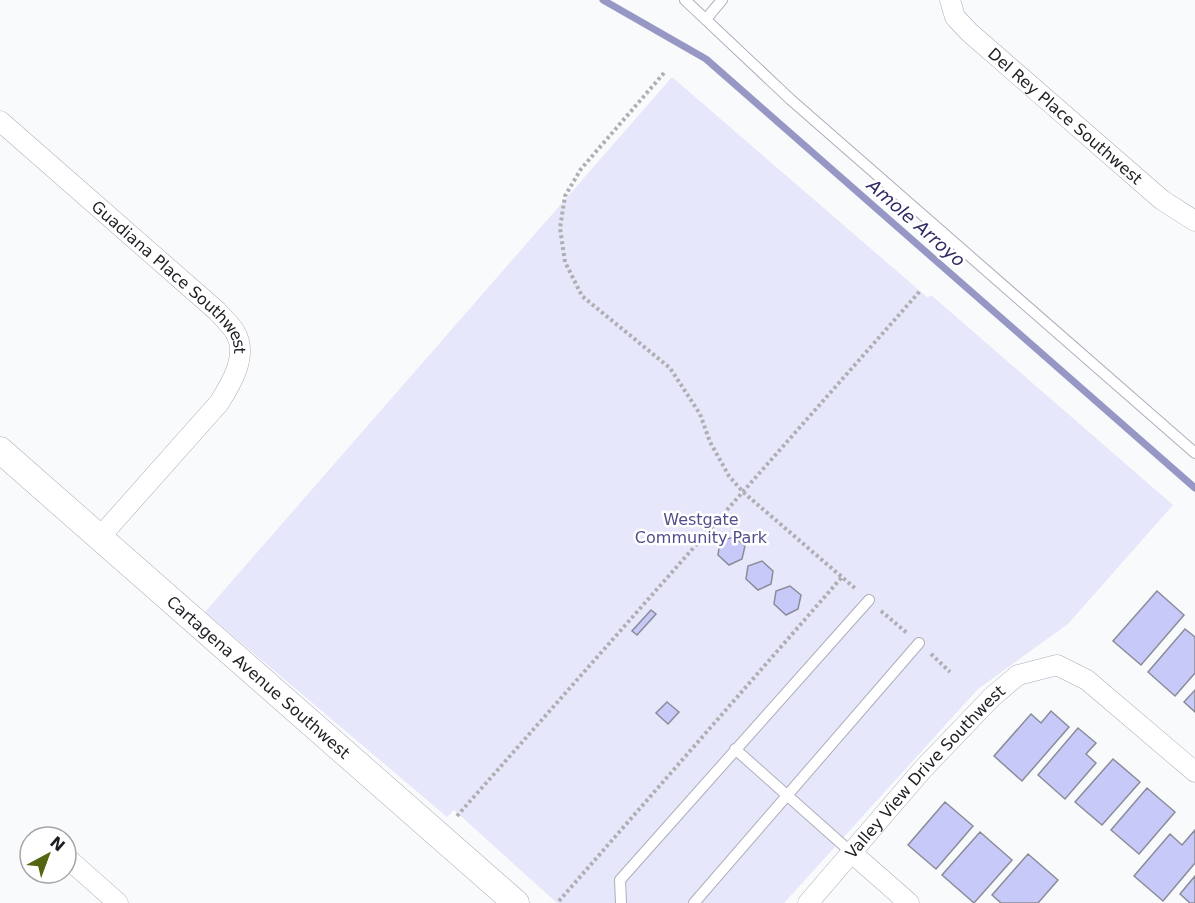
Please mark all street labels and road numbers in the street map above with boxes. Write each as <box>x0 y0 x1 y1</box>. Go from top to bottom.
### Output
street label: Del Rey Place Southwest <box>984 44 1146 189</box>
street label: Guadiana Place Southwest <box>88 197 249 354</box>
street label: Cartagena Avenue Southwest <box>163 592 354 763</box>
street label: Valley View Drive Southwest <box>842 681 1009 862</box>

